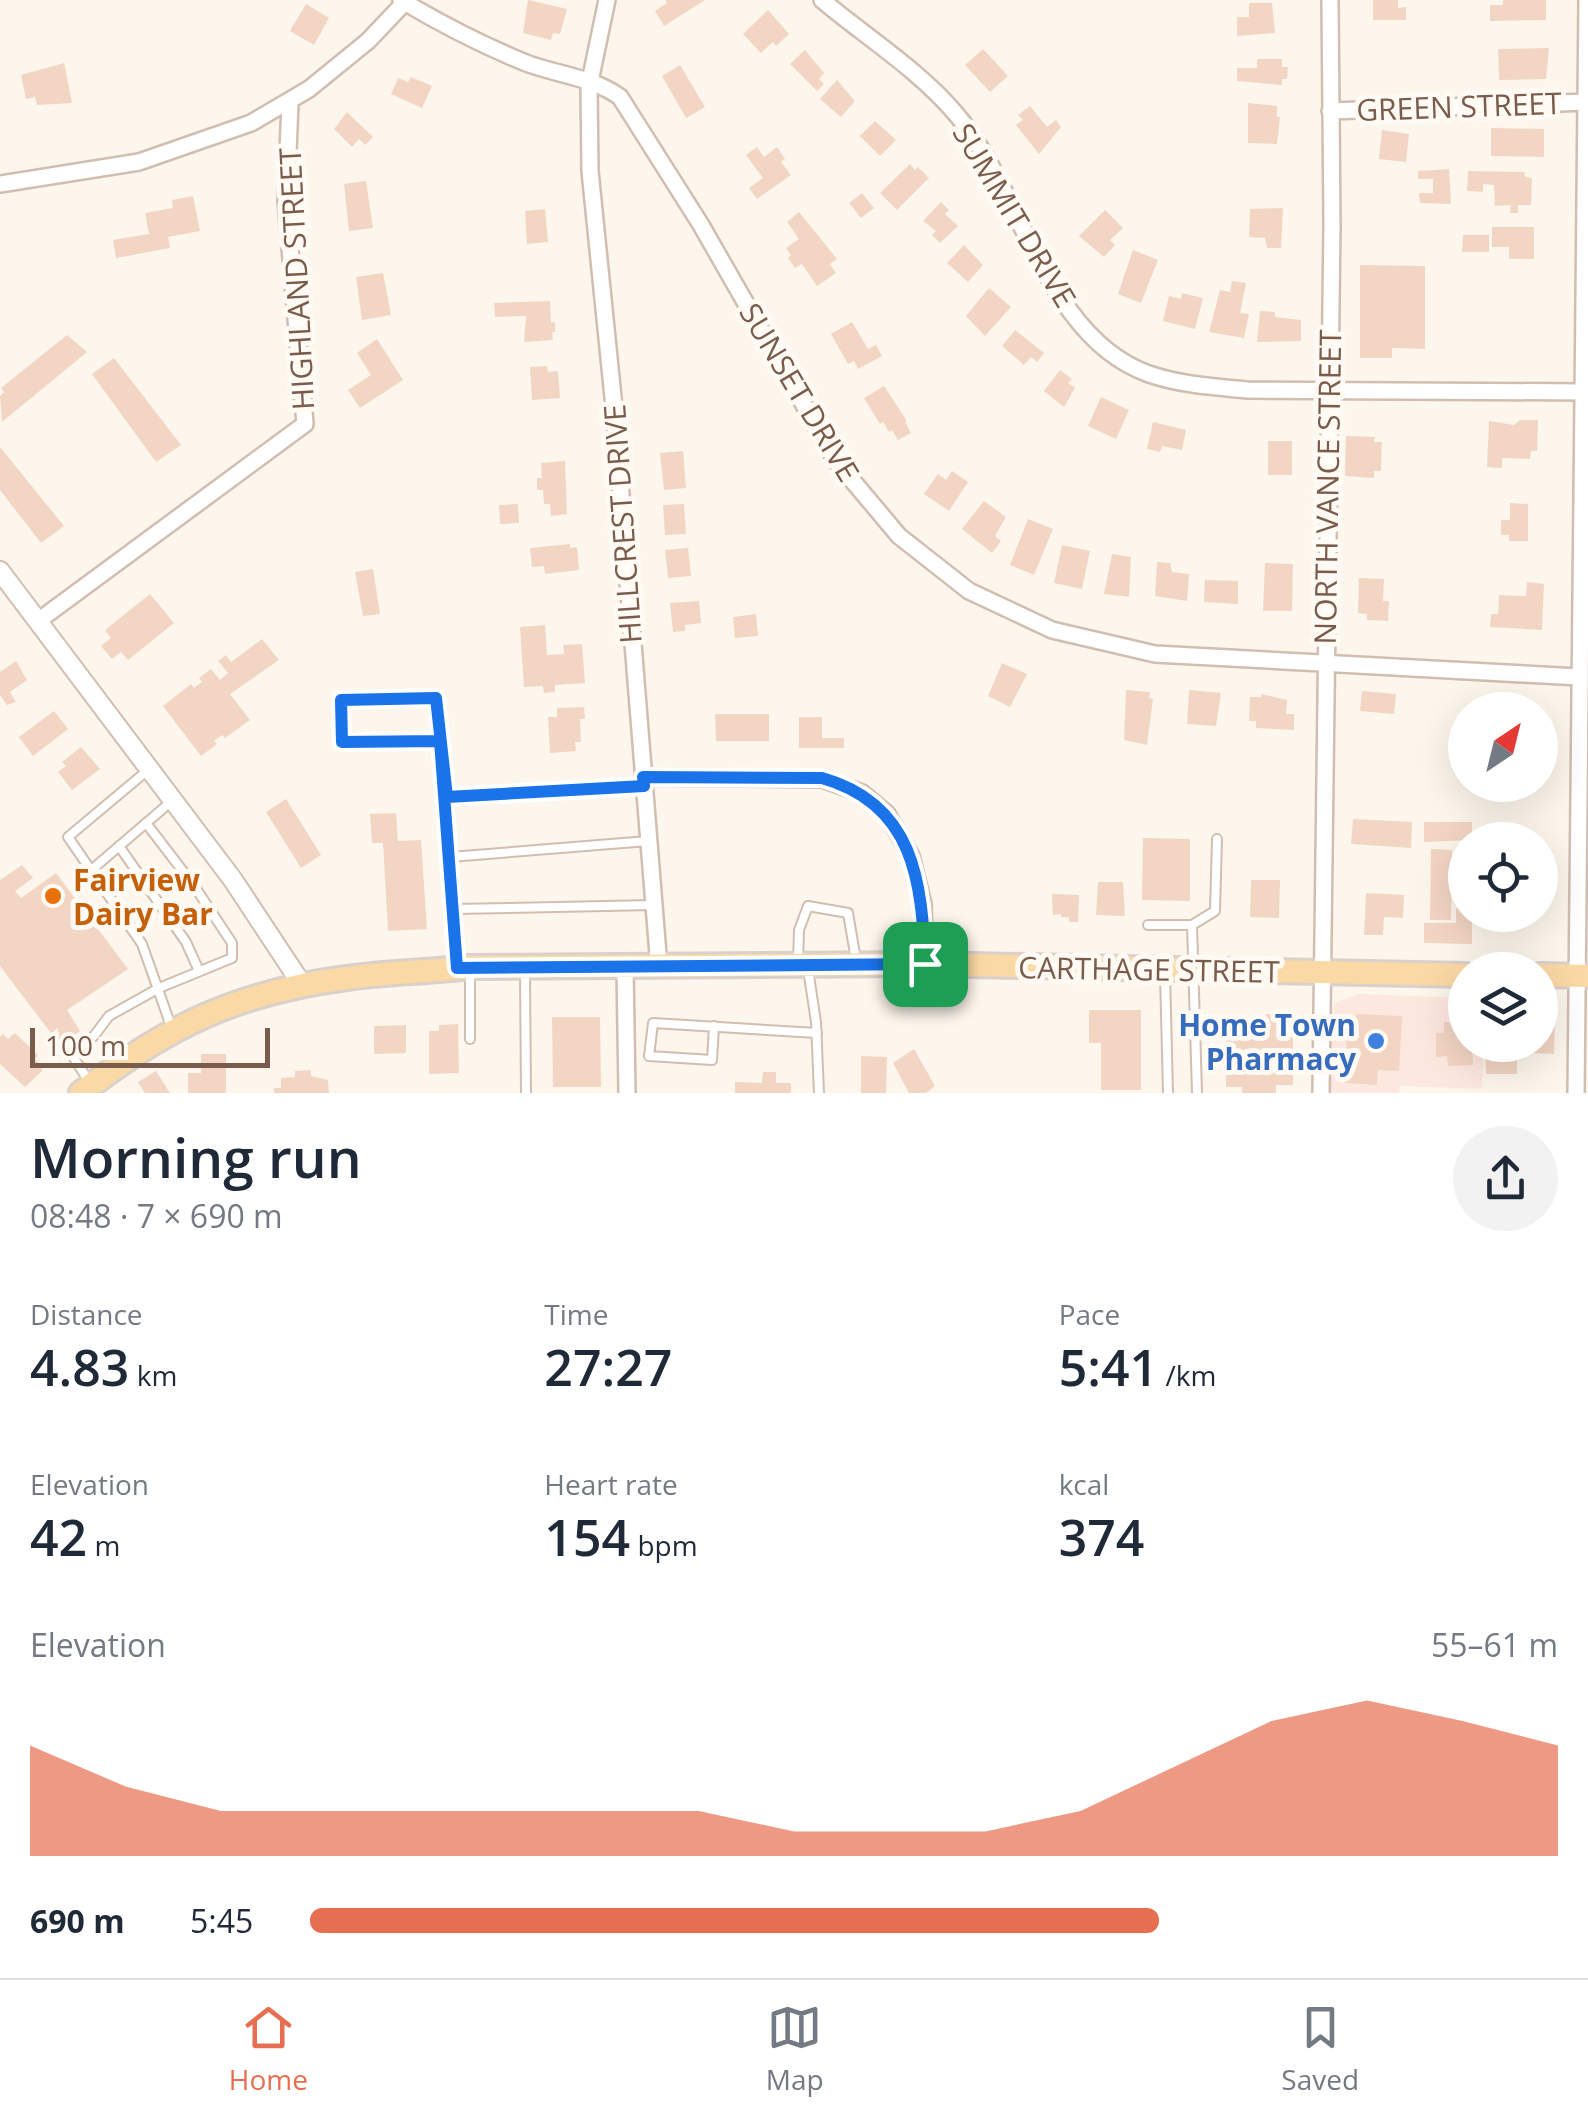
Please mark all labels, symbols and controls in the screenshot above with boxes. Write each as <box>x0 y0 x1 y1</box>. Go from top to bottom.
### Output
street label: GREEN STREET <box>1356 82 1563 130</box>
street label: SUMMIT DRIVE <box>944 115 1086 315</box>
street label: HIGHLAND STREET <box>269 146 323 411</box>
street label: SUNSET DRIVE <box>731 295 869 489</box>
street label: NORTH VANCE STREET <box>1304 329 1350 645</box>
street label: HILLCREST DRIVE <box>593 403 651 645</box>
north arrow <box>1448 692 1558 802</box>
map controls <box>1448 692 1558 1062</box>
button: locate <box>1448 822 1558 932</box>
place label: Fairview Dairy Bar <box>73 859 213 934</box>
marker: Fairview Dairy Bar <box>42 885 64 907</box>
pin <box>883 922 968 1007</box>
icon: arrive <box>898 937 953 992</box>
street label: CARTHAGE STREET <box>1018 946 1281 992</box>
button: layers <box>1448 952 1558 1062</box>
place label: Home Town Pharmacy <box>1178 1004 1357 1079</box>
scale bar <box>30 1023 270 1068</box>
text: 100 m <box>45 1026 126 1064</box>
marker: Home Town Pharmacy <box>1365 1030 1387 1052</box>
text: Morning run <box>30 1119 362 1194</box>
button: share <box>1453 1126 1558 1231</box>
text: 08:48 · 7 × 690 m <box>30 1194 283 1237</box>
text: Distance <box>30 1295 143 1333</box>
text: Time <box>544 1295 608 1333</box>
text: Pace <box>1059 1295 1120 1333</box>
text: 4.83 <box>30 1333 129 1401</box>
text: 27:27 <box>544 1333 672 1401</box>
text: 5:41 <box>1059 1333 1158 1401</box>
text: km <box>129 1356 177 1394</box>
text: /km <box>1158 1356 1216 1394</box>
text: Elevation <box>30 1465 149 1503</box>
text: Heart rate <box>544 1465 678 1503</box>
text: kcal <box>1059 1465 1109 1503</box>
text: 42 <box>30 1503 87 1571</box>
text: 154 <box>544 1503 630 1571</box>
text: 374 <box>1059 1503 1144 1571</box>
text: m <box>87 1526 120 1564</box>
text: bpm <box>630 1526 698 1564</box>
text: Elevation <box>30 1623 166 1666</box>
text: 55–61 m <box>1431 1623 1558 1666</box>
text: 690 m <box>30 1899 125 1942</box>
text: 5:45 <box>190 1899 253 1942</box>
tab: Home <box>229 2000 308 2098</box>
tab: Map <box>766 2000 824 2098</box>
tab: Saved <box>1281 2000 1359 2098</box>

